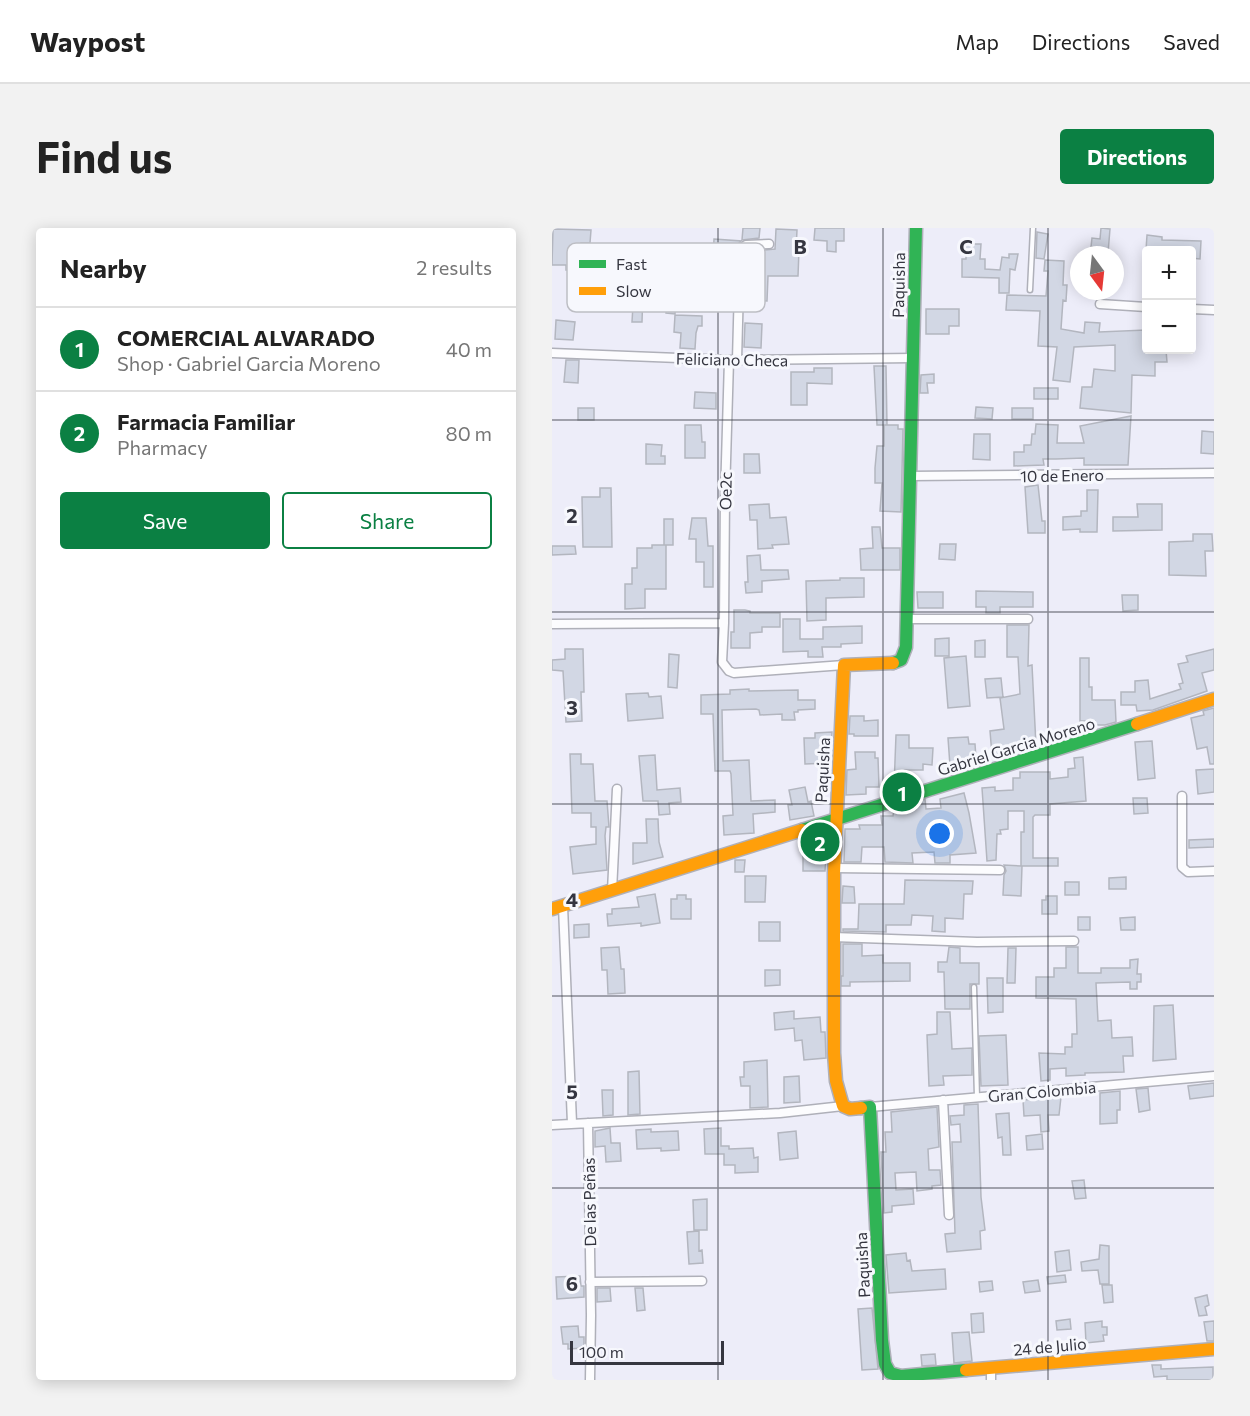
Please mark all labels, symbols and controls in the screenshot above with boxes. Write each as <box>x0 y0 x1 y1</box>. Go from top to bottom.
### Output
text: Waypost <box>30 24 145 58</box>
text: Map <box>956 29 999 54</box>
text: Directions <box>1032 29 1130 54</box>
text: Saved <box>1163 29 1220 54</box>
button: Directions <box>1060 129 1214 184</box>
text: Find us <box>36 130 172 182</box>
text: B <box>793 234 807 258</box>
text: C <box>959 234 973 258</box>
legend <box>567 243 765 312</box>
north arrow <box>1070 246 1124 300</box>
map controls <box>1142 246 1196 354</box>
button: + <box>1142 246 1196 300</box>
text: Nearby <box>60 252 147 283</box>
street label: Paquisha <box>888 252 908 318</box>
text: Fast <box>616 254 647 273</box>
text: 2 results <box>416 255 492 279</box>
text: Slow <box>616 281 652 300</box>
button: − <box>1142 300 1196 354</box>
text: COMERCIAL ALVARADO <box>117 324 375 351</box>
text: 1 <box>75 337 84 361</box>
text: 40 m <box>446 337 492 361</box>
street label: Feliciano Checa <box>676 349 788 369</box>
text: Shop · Gabriel Garcia Moreno <box>117 351 381 375</box>
text: Farmacia Familiar <box>117 408 295 435</box>
text: 2 <box>74 421 85 445</box>
text: 80 m <box>446 421 492 445</box>
text: Pharmacy <box>117 435 208 459</box>
street label: 10 de Enero <box>1020 465 1104 485</box>
street label: Oe2c <box>715 472 735 510</box>
button: Save <box>60 492 270 549</box>
button: Share <box>282 492 492 549</box>
text: 2 <box>566 503 578 527</box>
text: 3 <box>566 695 578 719</box>
street label: Gabriel Garcia Moreno <box>935 713 1097 779</box>
street label: Paquisha <box>811 737 833 803</box>
pin: 1 <box>882 770 922 814</box>
your location <box>925 819 954 848</box>
pin: 2 <box>800 820 840 864</box>
text: 4 <box>566 887 578 911</box>
street label: Gran Colombia <box>987 1077 1097 1105</box>
text: 5 <box>566 1079 578 1103</box>
street label: De las Peñas <box>579 1157 599 1247</box>
street label: Paquisha <box>851 1232 873 1298</box>
text: 6 <box>566 1271 578 1295</box>
street label: 24 de Julio <box>1013 1333 1087 1359</box>
scale bar <box>570 1338 724 1366</box>
text: 100 m <box>579 1342 624 1361</box>

